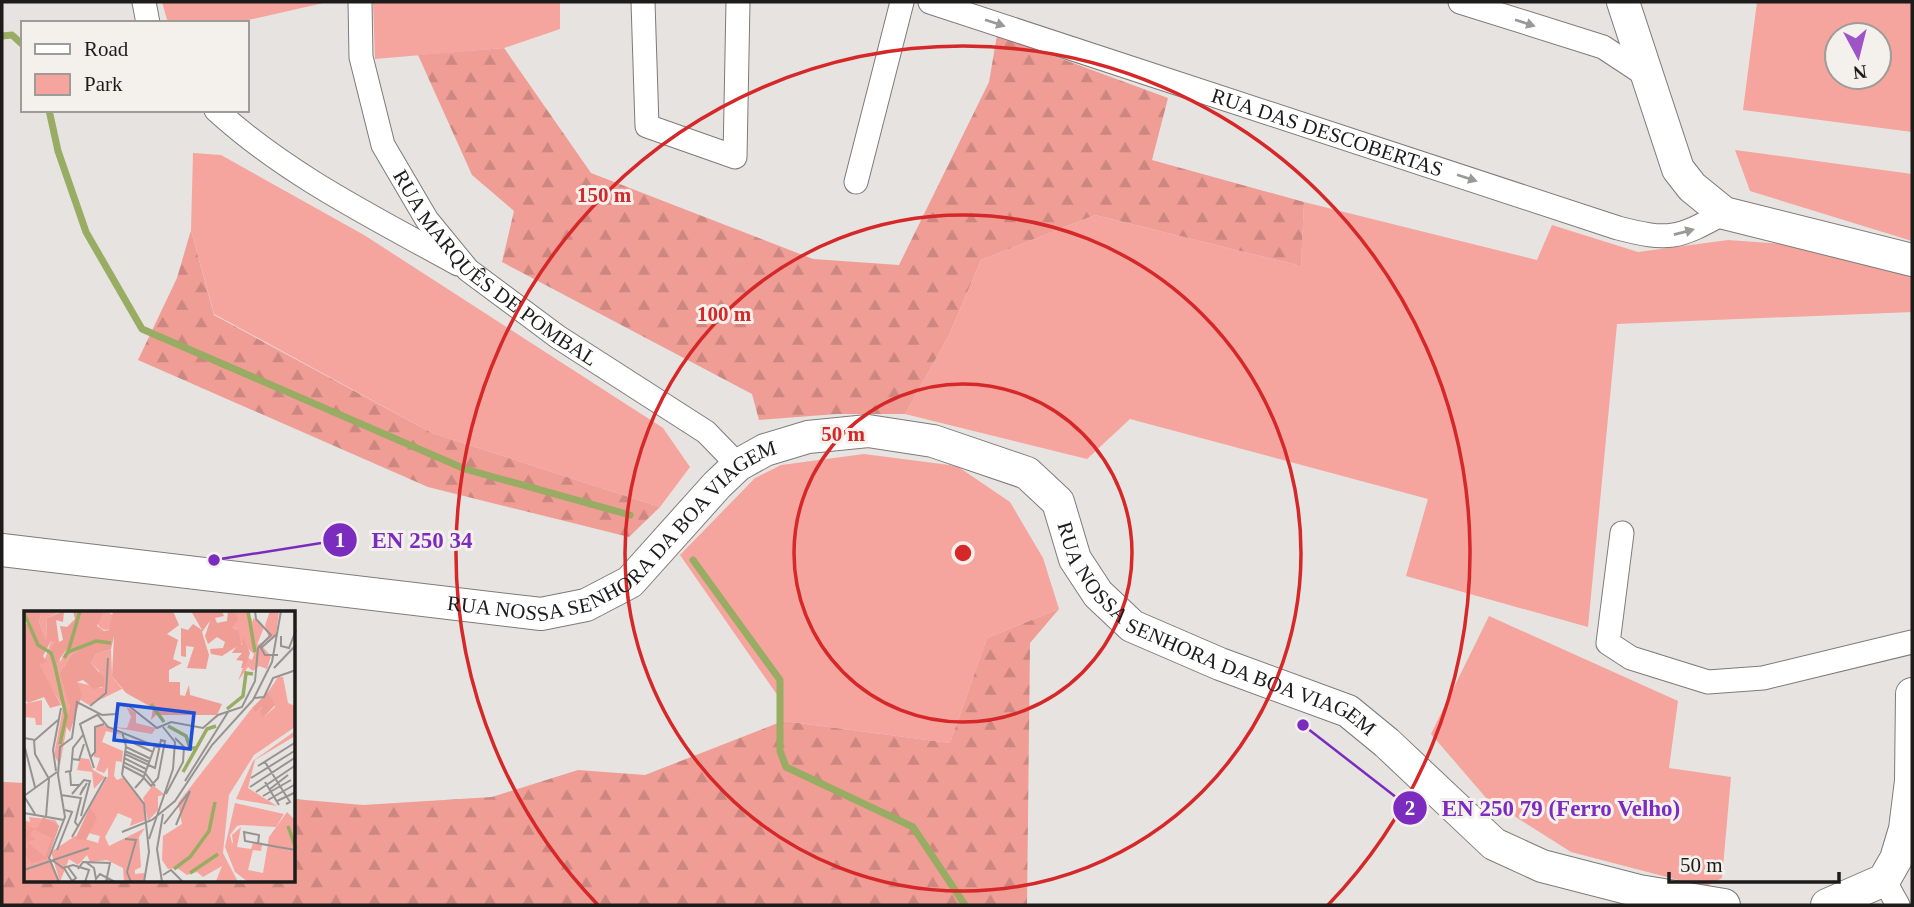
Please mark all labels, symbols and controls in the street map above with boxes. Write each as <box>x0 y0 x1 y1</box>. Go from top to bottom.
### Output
one-way arrow <box>984 18 1005 29</box>
one-way arrow <box>1515 18 1536 28</box>
legend <box>21 21 248 112</box>
north arrow <box>1823 21 1893 91</box>
text: Road <box>84 37 129 61</box>
text: N <box>1852 61 1868 84</box>
text: Park <box>84 72 123 96</box>
street label: RUA DAS DESCOBERTAS <box>1208 83 1446 182</box>
street label: RUA MARQUÊS DE POMBAL <box>388 165 602 371</box>
one-way arrow <box>1456 174 1477 184</box>
text: 150 m <box>577 183 632 207</box>
one-way arrow <box>1673 226 1695 237</box>
text: 100 m <box>697 302 752 326</box>
text: 50 m <box>821 422 865 446</box>
street label: RUA NOSSA SENHORA DA BOA VIAGEM <box>446 435 779 627</box>
callout: EN 250 34 <box>323 518 487 562</box>
street label: RUA NOSSA SENHORA DA BOA VIAGEM <box>1053 519 1381 741</box>
text: 1 <box>335 528 345 552</box>
text: EN 250 34 <box>372 528 473 553</box>
centre of rings <box>951 541 975 565</box>
inset map <box>24 611 296 883</box>
callout: EN 250 79 (Ferro Velho) <box>1392 786 1694 830</box>
text: 2 <box>1405 796 1415 820</box>
text: EN 250 79 (Ferro Velho) <box>1442 796 1680 821</box>
scale bar <box>1669 841 1839 885</box>
text: 50 m <box>1680 853 1723 877</box>

